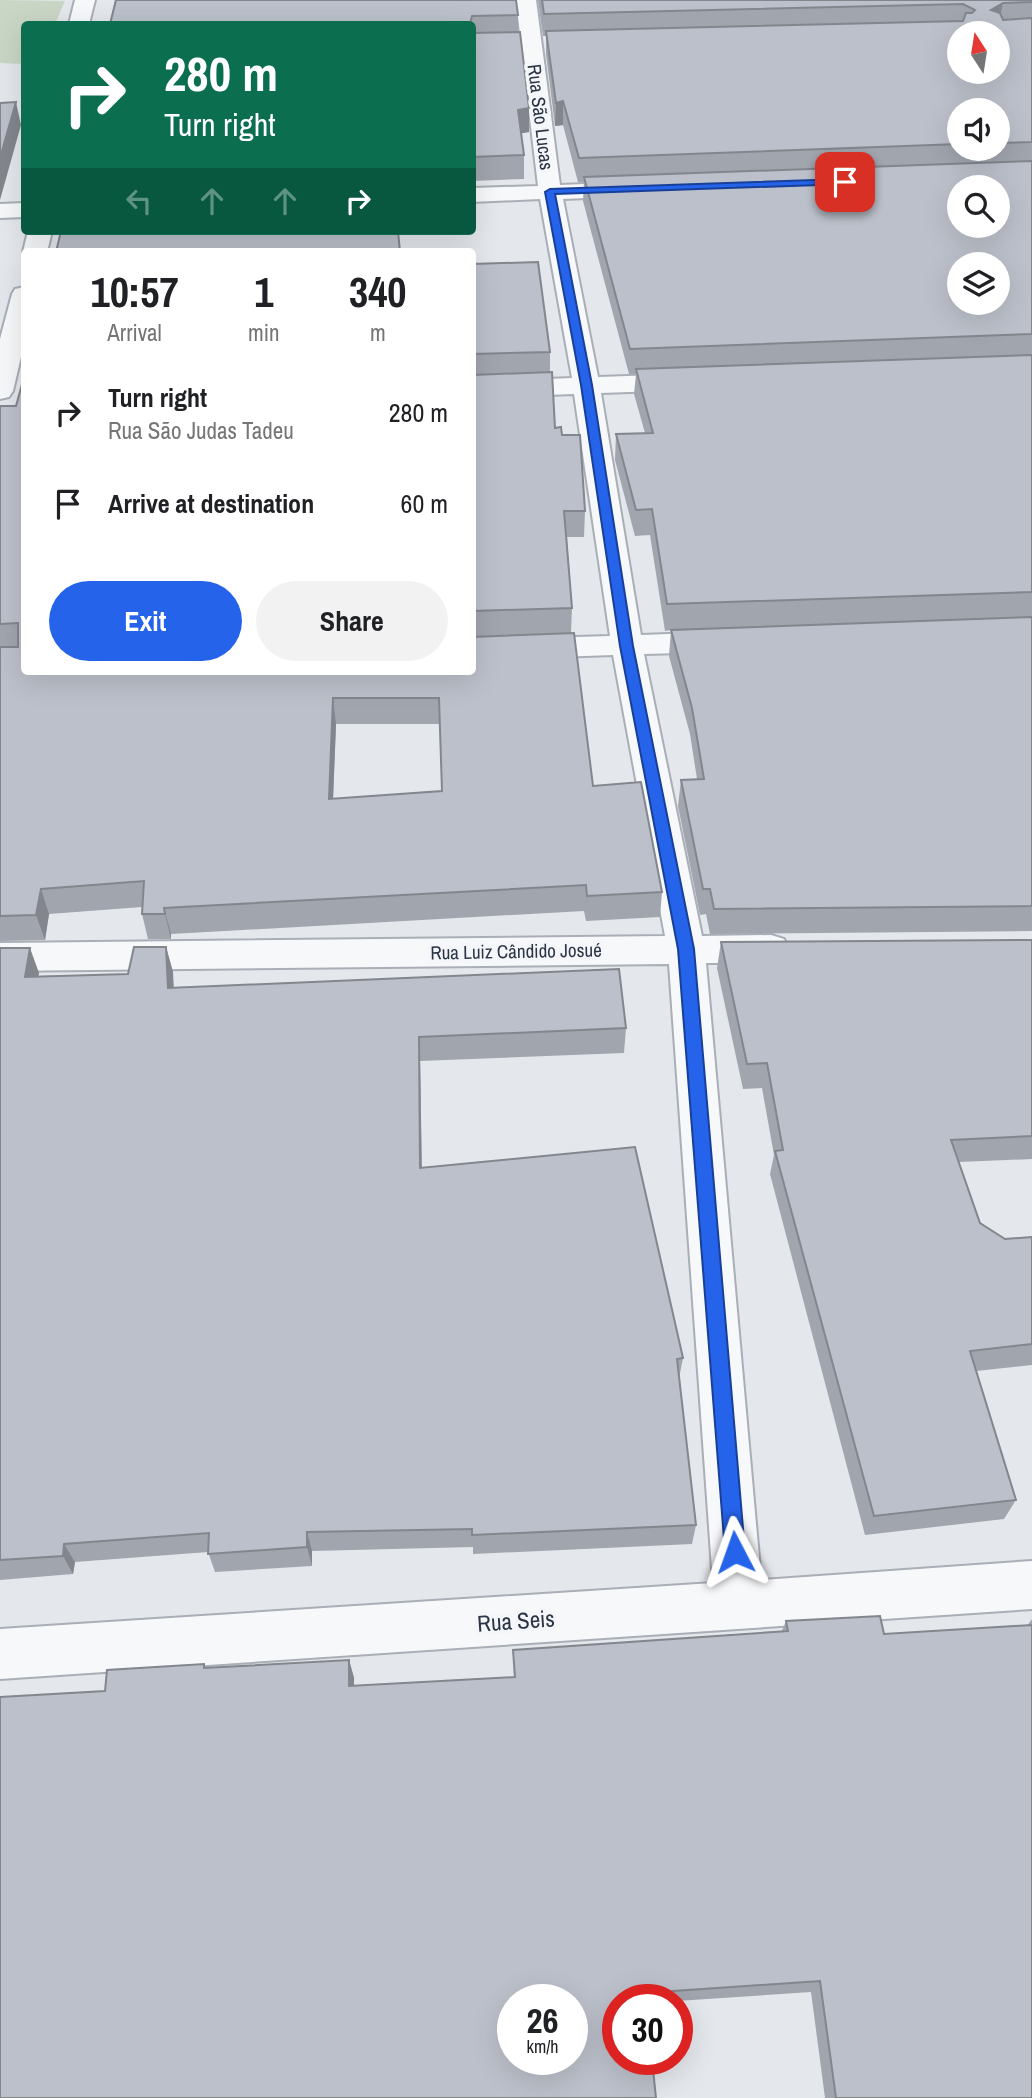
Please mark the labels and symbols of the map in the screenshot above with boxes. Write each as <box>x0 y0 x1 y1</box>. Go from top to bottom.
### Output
north arrow <box>947 21 1010 84</box>
street label: Rua São Lucas <box>522 63 560 172</box>
pin <box>815 152 875 212</box>
street label: Rua Luiz Cândido Josué <box>430 937 602 965</box>
position arrow <box>698 1515 772 1589</box>
street label: Rua Seis <box>476 1602 556 1639</box>
speed limit sign: 30 <box>602 1984 693 2075</box>

